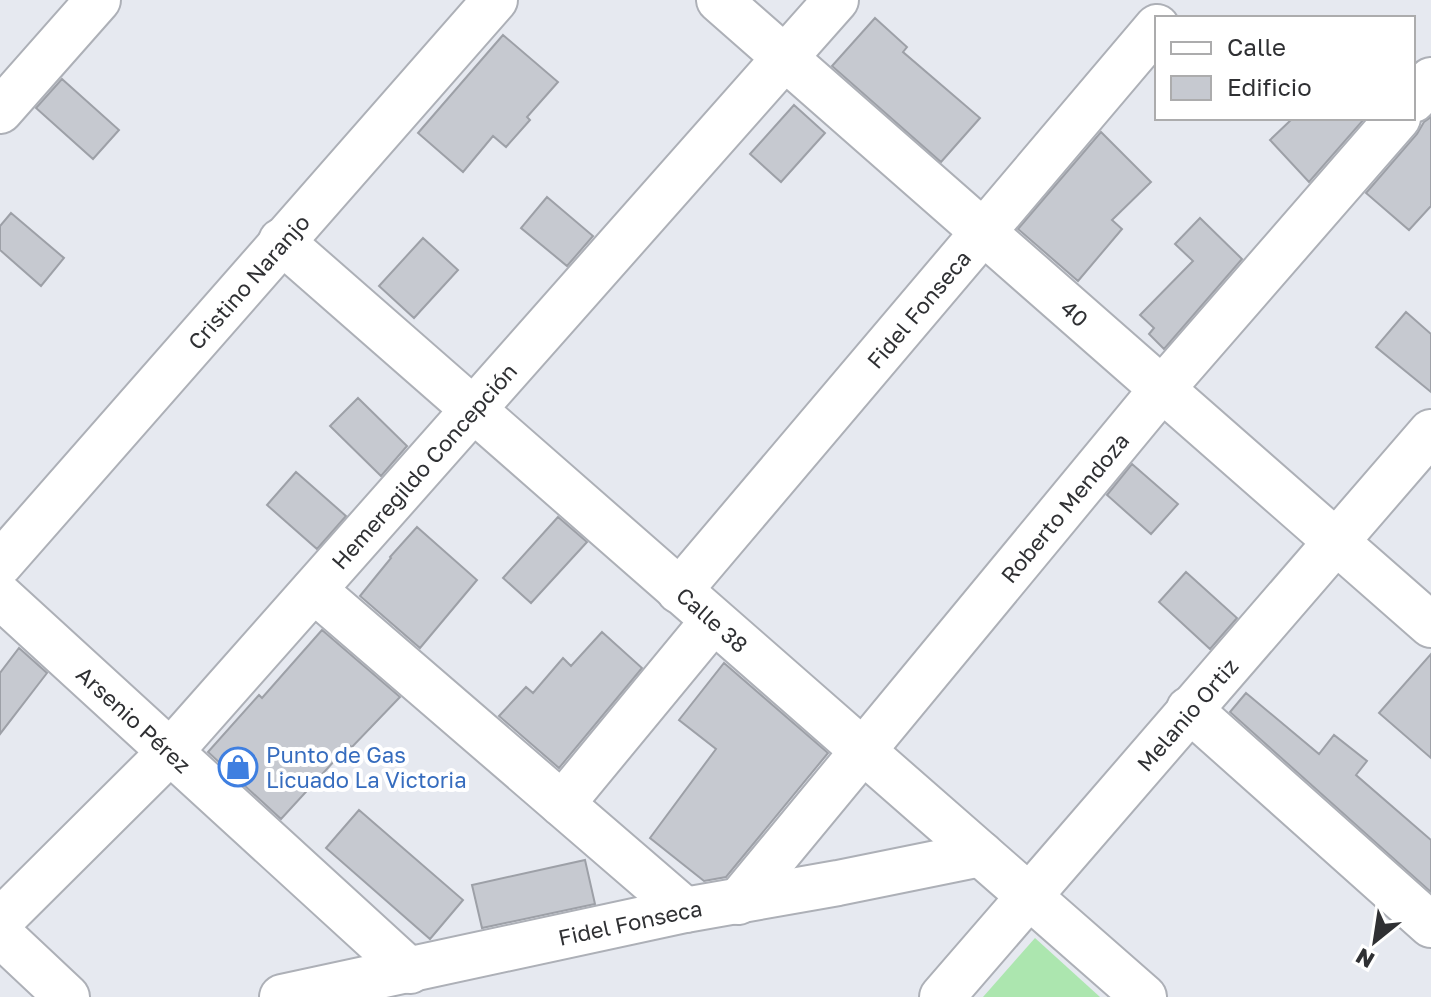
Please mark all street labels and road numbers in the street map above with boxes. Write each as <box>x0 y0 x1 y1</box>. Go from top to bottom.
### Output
street label: Cristino Naranjo <box>182 208 314 354</box>
street label: Fidel Fonseca <box>861 244 976 373</box>
street label: 40 <box>1056 294 1094 332</box>
street label: Hemeregildo Concepción <box>325 357 522 574</box>
street label: Roberto Mendoza <box>994 427 1134 588</box>
street label: Calle 38 <box>672 581 754 658</box>
street label: Melanio Ortiz <box>1131 652 1243 776</box>
street label: Arsenio Pérez <box>72 660 197 778</box>
street label: Fidel Fonseca <box>556 894 704 951</box>

